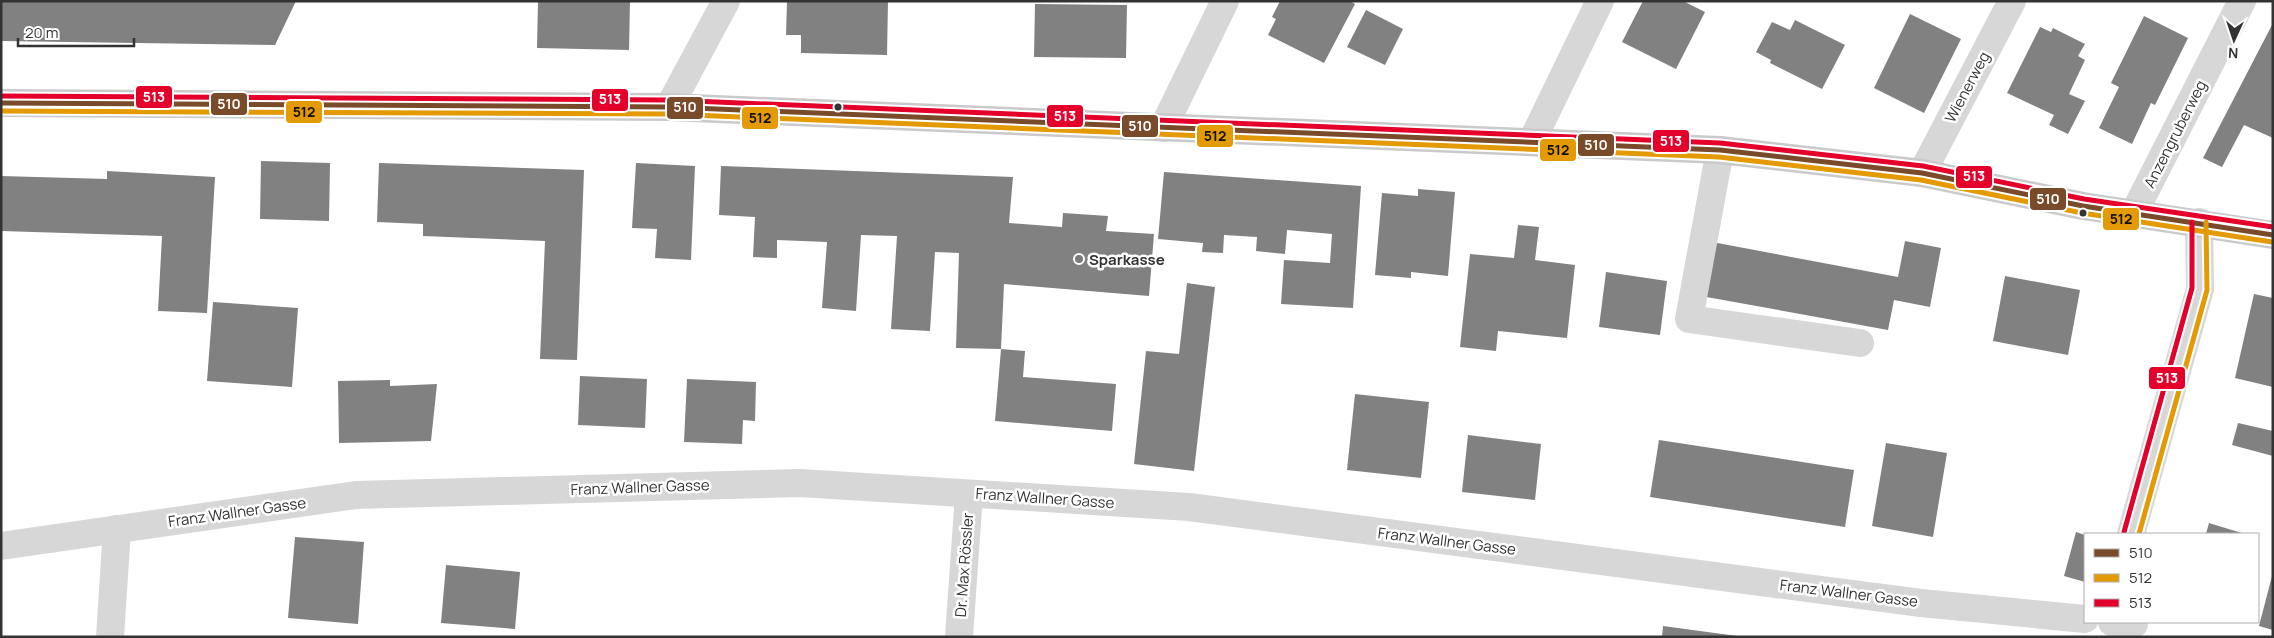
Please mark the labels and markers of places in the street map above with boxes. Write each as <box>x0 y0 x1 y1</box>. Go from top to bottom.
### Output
unlabelled marker <box>833 102 843 112</box>
unlabelled marker <box>2078 208 2088 218</box>
place label: Sparkasse <box>1089 249 1165 270</box>
marker: Sparkasse <box>1073 253 1085 265</box>

